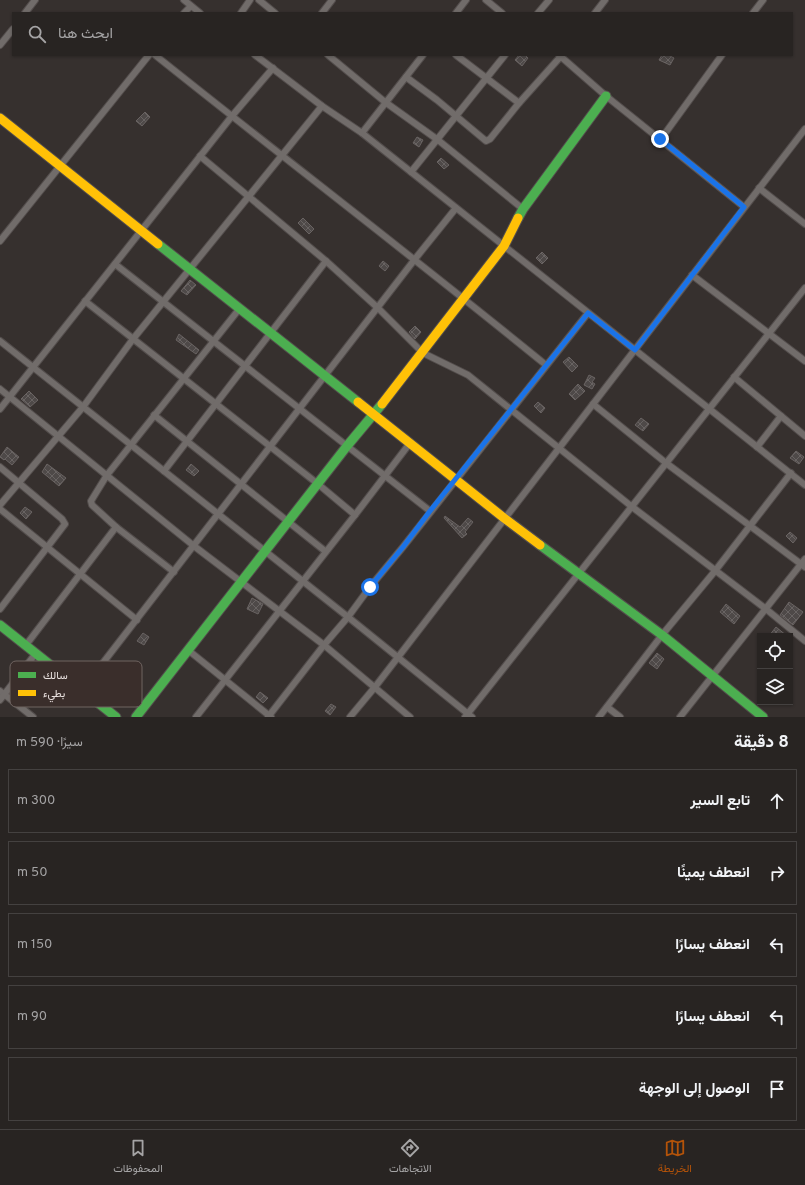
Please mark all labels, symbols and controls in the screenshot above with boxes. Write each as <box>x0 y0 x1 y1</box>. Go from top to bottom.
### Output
search box <box>12 12 793 56</box>
icon: search <box>26 23 48 45</box>
text: ابحث هنا <box>58 25 113 44</box>
route end <box>651 130 669 148</box>
route start <box>361 578 379 596</box>
map controls <box>757 633 793 705</box>
button: locate <box>757 633 793 669</box>
legend <box>10 661 142 707</box>
text: سالك <box>43 669 68 683</box>
button: layers <box>757 669 793 705</box>
text: بطيء <box>43 687 65 703</box>
text: 8 دقيقة <box>734 732 789 754</box>
text: سيرًا · 590 m <box>16 735 83 751</box>
icon: ahead <box>766 790 788 812</box>
text: تابع السير <box>690 792 750 811</box>
text: 300 m <box>17 793 55 809</box>
icon: right <box>766 862 788 884</box>
text: انعطف يمينًا <box>677 864 750 883</box>
text: 50 m <box>17 865 47 881</box>
icon: left <box>766 934 788 956</box>
text: انعطف يسارًا <box>675 936 750 955</box>
text: 150 m <box>17 937 52 953</box>
icon: left <box>766 1006 788 1028</box>
text: انعطف يسارًا <box>675 1008 750 1027</box>
text: 90 m <box>17 1009 47 1025</box>
icon: arrive <box>766 1078 788 1100</box>
text: الوصول إلى الوجهة <box>639 1080 750 1099</box>
tab: المحفوظات <box>113 1137 163 1178</box>
tab: الاتجاهات <box>389 1137 432 1178</box>
tab: الخريطة <box>658 1137 692 1178</box>

